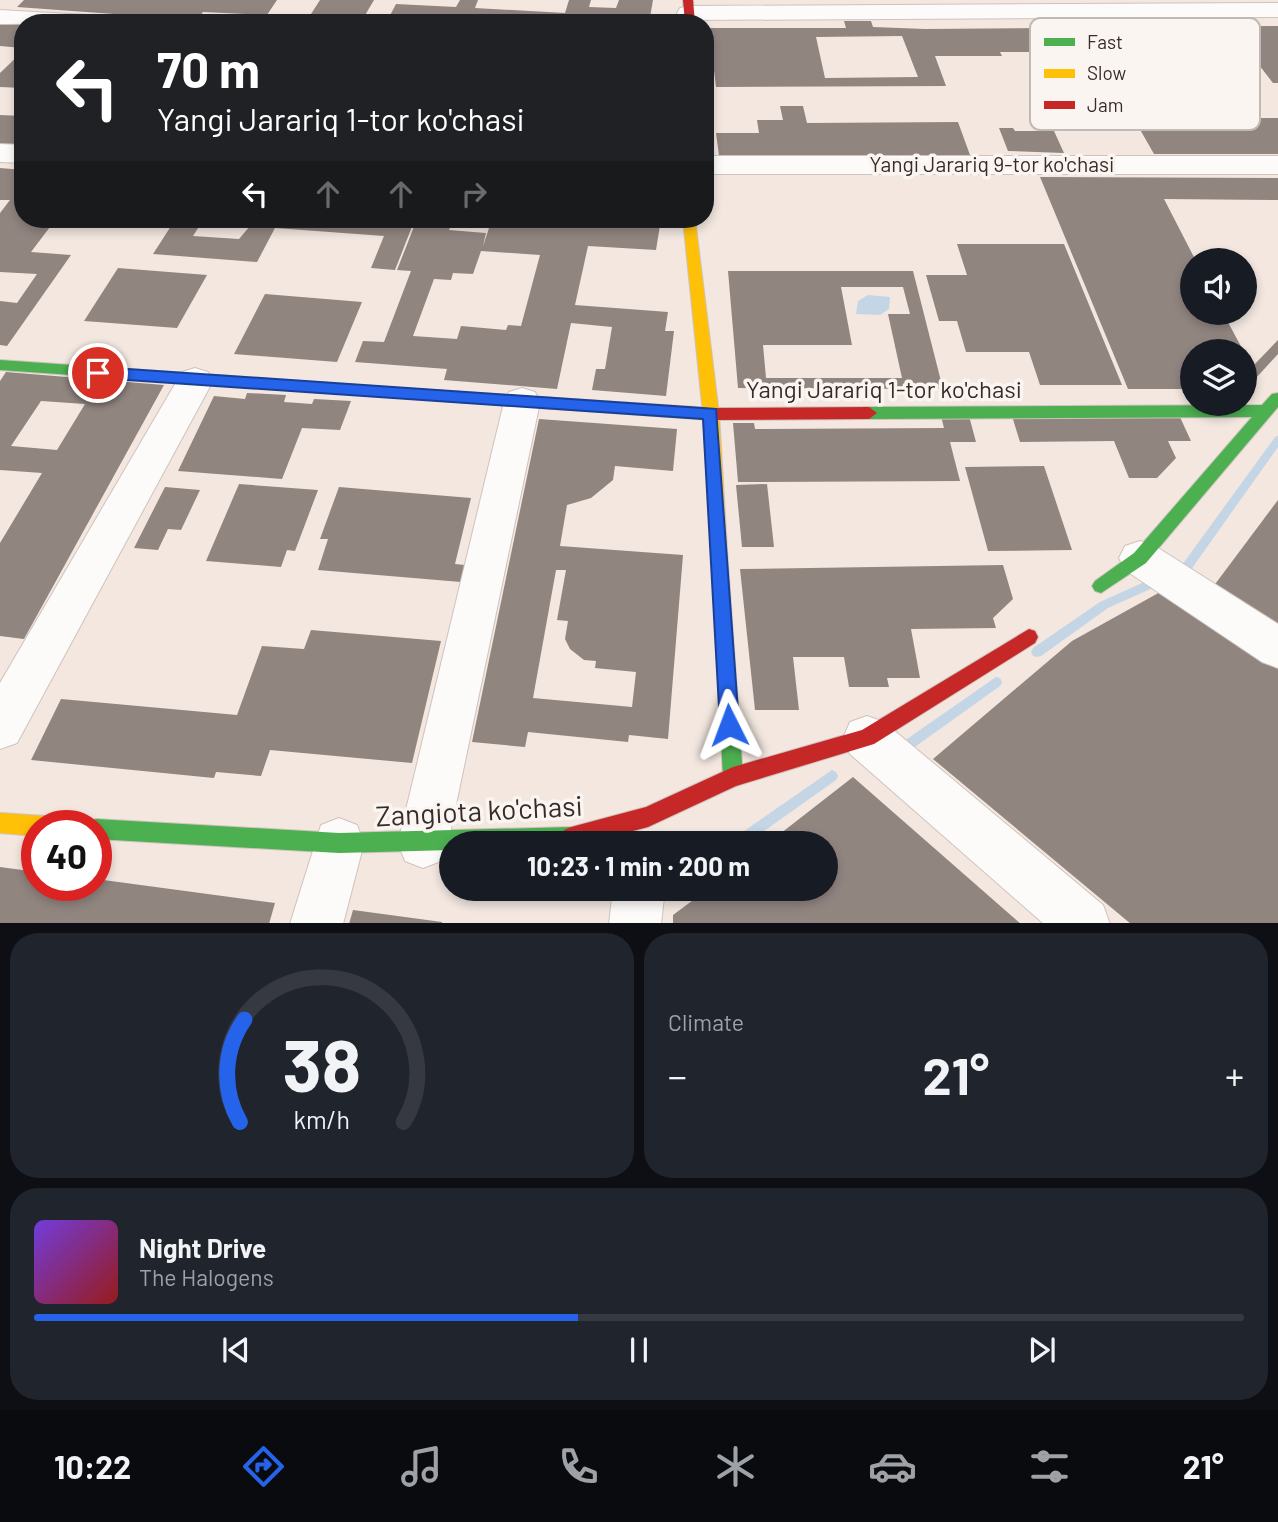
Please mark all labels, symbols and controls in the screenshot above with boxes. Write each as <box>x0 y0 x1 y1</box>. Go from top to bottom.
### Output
legend <box>1030 18 1260 130</box>
text: Fast <box>1087 30 1123 53</box>
text: 70 m <box>157 39 260 98</box>
icon: left <box>42 42 133 133</box>
text: Slow <box>1087 61 1126 84</box>
text: Jam <box>1087 93 1123 116</box>
text: Yangi Jarariq 1-tor ko'chasi <box>157 99 525 137</box>
street label: Yangi Jarariq 9-tor ko'chasi <box>870 151 1114 176</box>
icon: left <box>236 175 274 213</box>
icon: ahead <box>309 175 347 213</box>
icon: ahead <box>382 175 420 213</box>
icon: right <box>455 175 493 213</box>
map controls <box>1180 248 1257 416</box>
button: sound <box>1180 248 1257 325</box>
button: layers <box>1180 339 1257 416</box>
pin <box>68 343 128 403</box>
icon: arrive <box>79 354 117 392</box>
street label: Yangi Jarariq 1-tor ko'chasi <box>746 374 1022 403</box>
position arrow <box>692 688 766 762</box>
street label: Zangiota ko'chasi <box>375 788 583 832</box>
speed limit sign: 40 <box>21 810 112 901</box>
text: 10:23 · 1 min · 200 m <box>527 850 750 881</box>
text: Climate <box>668 1008 744 1036</box>
text: 38 <box>283 1019 361 1107</box>
text: 21° <box>923 1043 989 1105</box>
text: − <box>668 1052 687 1098</box>
text: + <box>1225 1052 1244 1098</box>
text: km/h <box>294 1103 350 1133</box>
text: Night Drive <box>139 1232 266 1263</box>
text: The Halogens <box>139 1263 274 1291</box>
icon: previous <box>217 1331 255 1369</box>
icon: pause <box>620 1331 658 1369</box>
icon: next <box>1023 1331 1061 1369</box>
icon: directions <box>239 1442 288 1491</box>
icon: music <box>397 1442 446 1491</box>
icon: phone <box>554 1442 603 1491</box>
icon: climate <box>711 1442 760 1491</box>
icon: car <box>868 1442 917 1491</box>
icon: filters <box>1025 1442 1074 1491</box>
text: 10:22 <box>54 1447 131 1485</box>
text: 21° <box>1183 1447 1224 1485</box>

